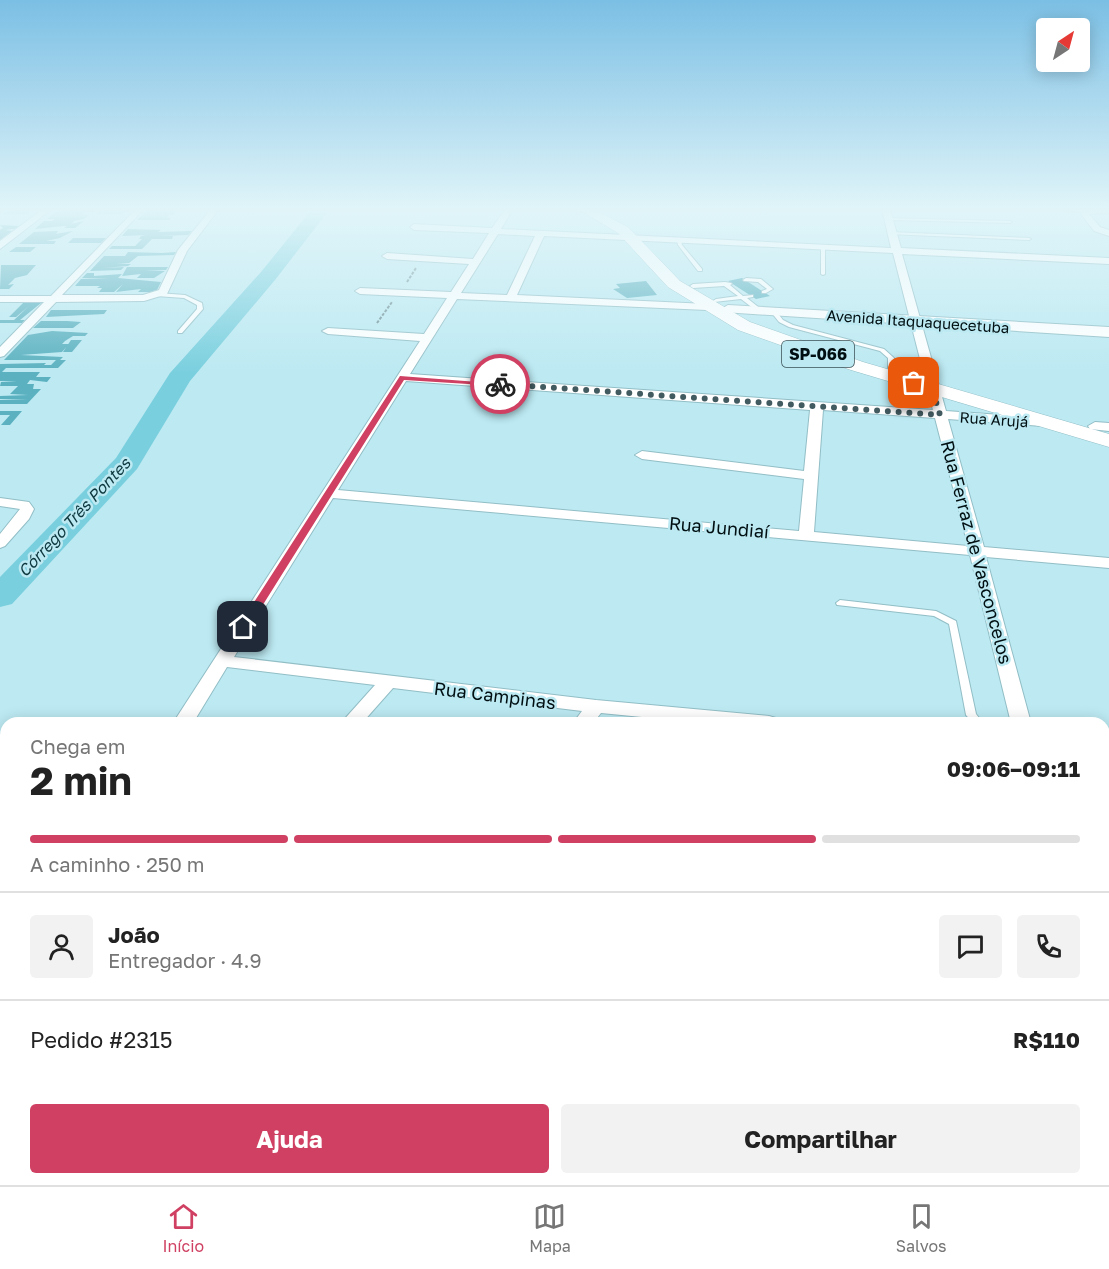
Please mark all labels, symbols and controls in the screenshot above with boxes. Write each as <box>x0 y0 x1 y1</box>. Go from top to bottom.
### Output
north arrow <box>1036 18 1090 72</box>
map controls <box>1036 18 1090 72</box>
street label: Avenida Itaquaquecetuba <box>826 306 1010 336</box>
road number: SP-066 <box>782 341 854 367</box>
courier <box>470 354 530 414</box>
pin <box>888 357 939 408</box>
icon: bag <box>897 366 930 399</box>
icon: bike <box>484 368 517 401</box>
street label: Rua Arujá <box>959 408 1029 430</box>
street label: Rua Ferraz de Vasconcelos <box>937 438 1017 666</box>
water label: Córrego Três Pontes <box>14 452 135 581</box>
street label: Rua Jundiaí <box>668 512 771 542</box>
pin <box>217 601 268 652</box>
icon: home <box>226 610 259 643</box>
street label: Rua Campinas <box>433 677 557 713</box>
text: Chega em <box>30 734 125 758</box>
text: 09:06–09:11 <box>947 755 1080 782</box>
text: 2 min <box>30 757 132 804</box>
text: A caminho · 250 m <box>30 852 205 876</box>
button: person <box>30 915 93 978</box>
button: chat <box>939 915 1002 978</box>
button: phone <box>1017 915 1080 978</box>
text: João <box>108 921 160 948</box>
text: Entregador · 4.9 <box>108 948 262 972</box>
text: Pedido #2315 <box>30 1026 173 1053</box>
text: R$110 <box>1013 1026 1080 1053</box>
button: Ajuda <box>30 1104 549 1173</box>
button: Compartilhar <box>561 1104 1080 1173</box>
tab: Início <box>162 1200 204 1256</box>
tab: Mapa <box>529 1200 571 1256</box>
tab: Salvos <box>896 1200 947 1256</box>

